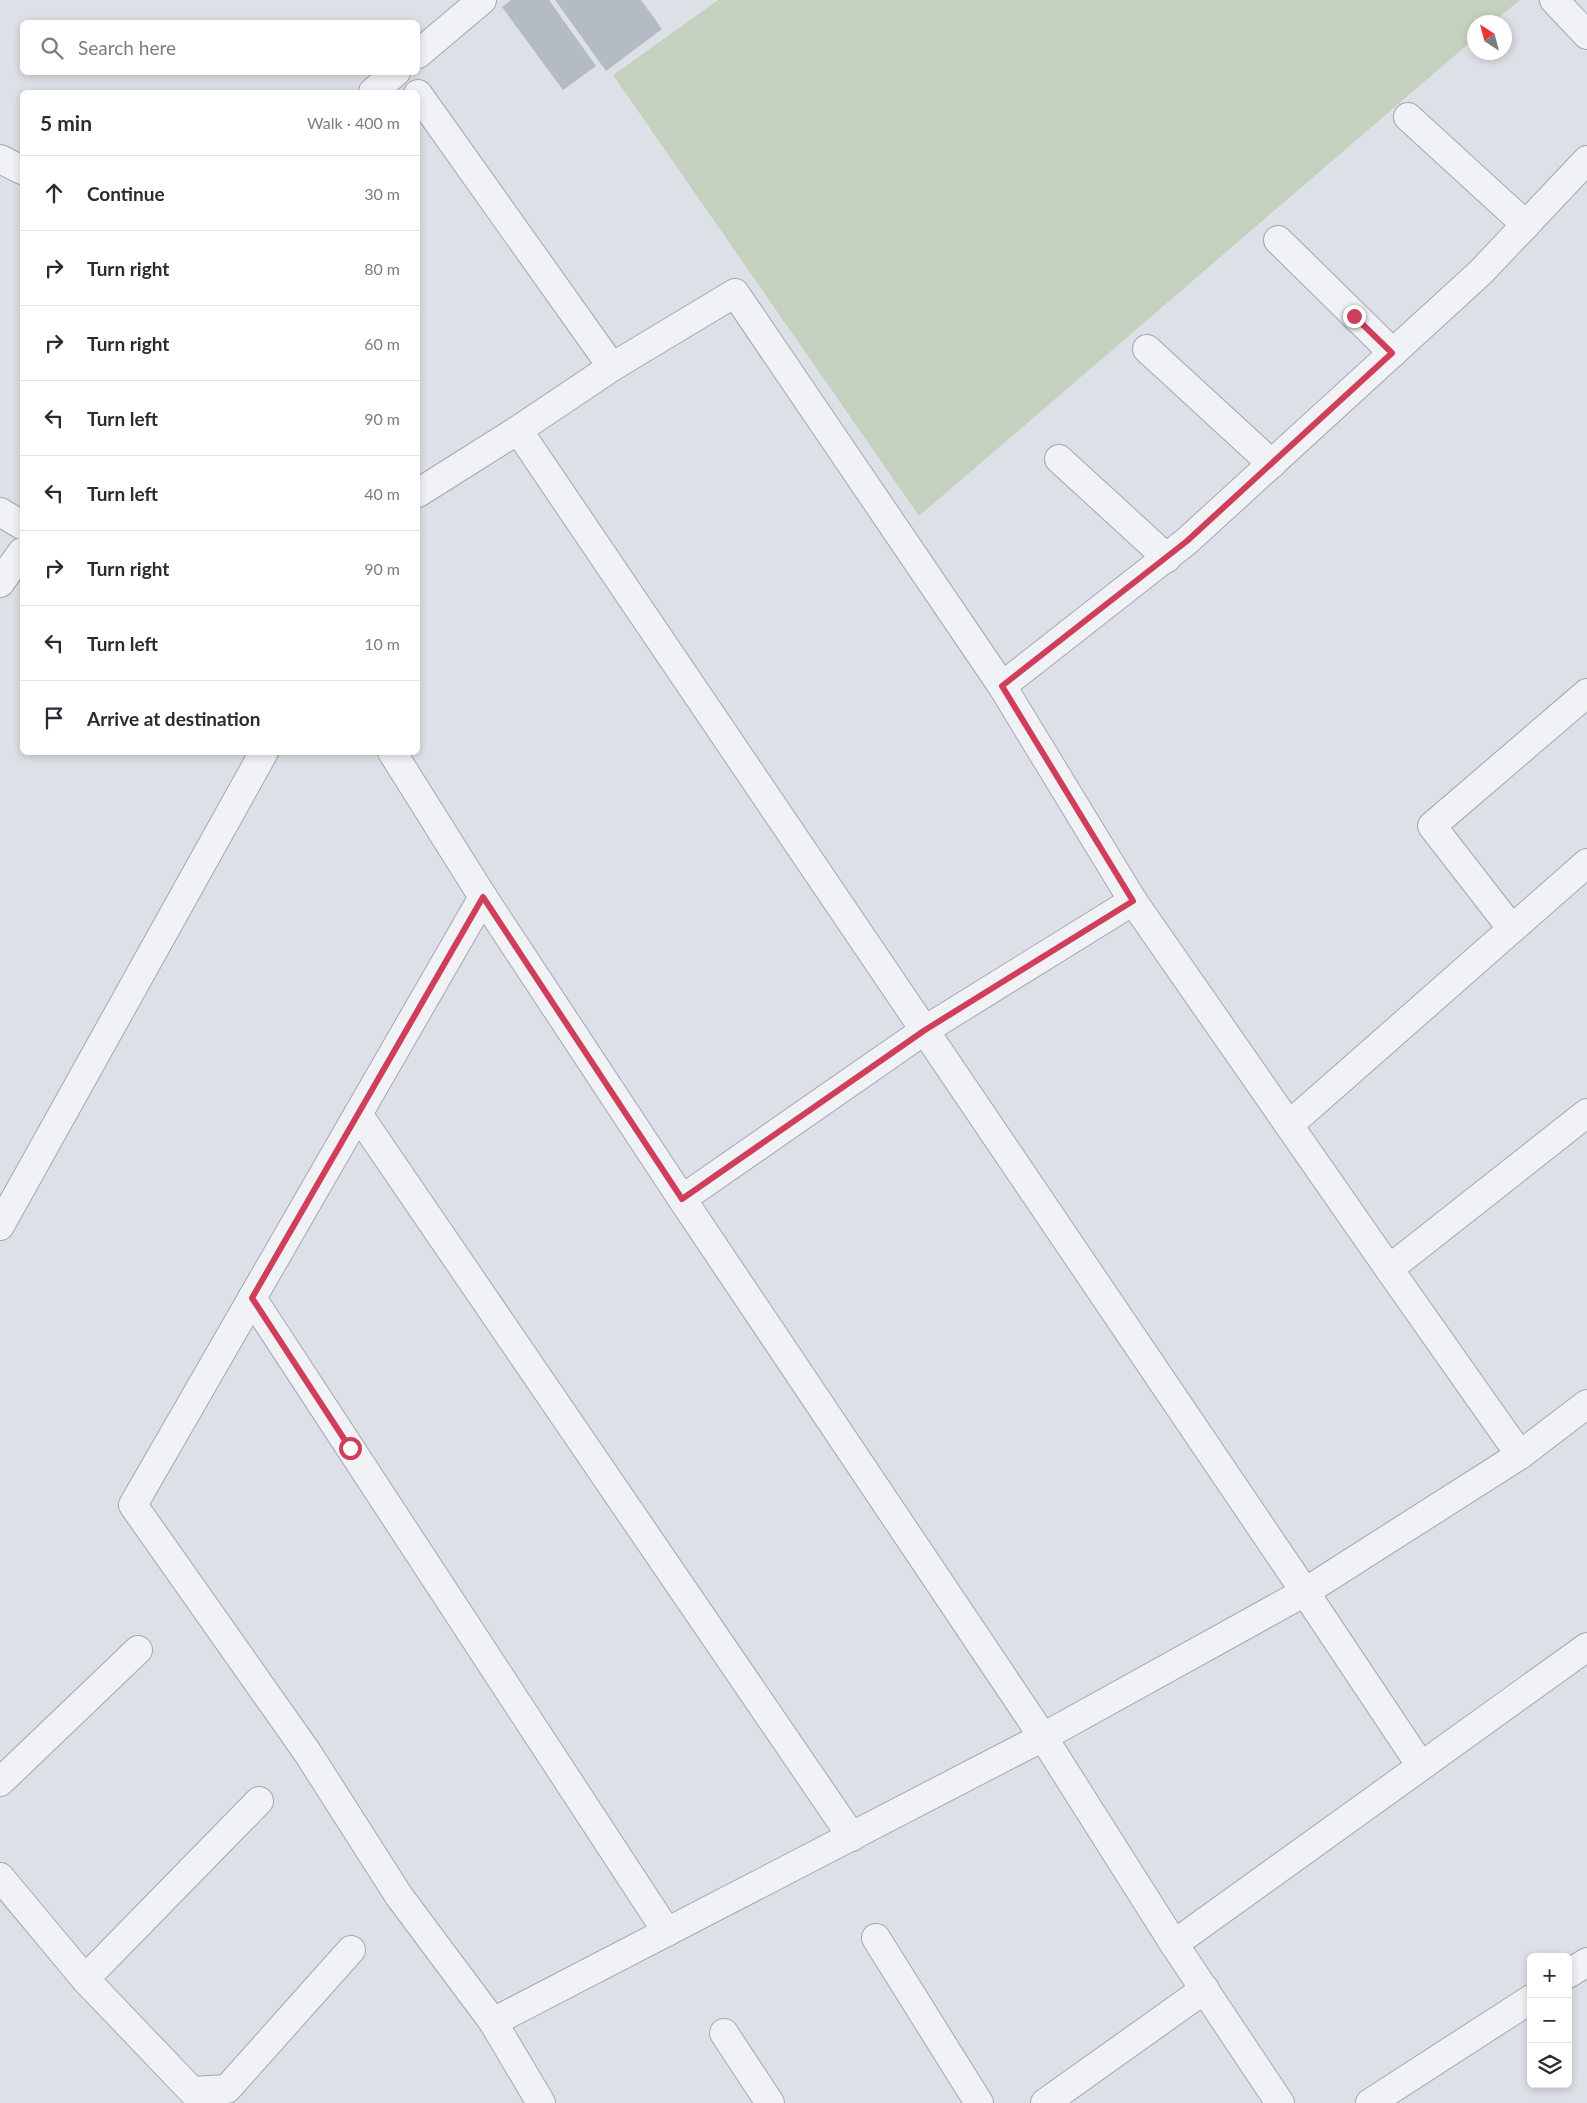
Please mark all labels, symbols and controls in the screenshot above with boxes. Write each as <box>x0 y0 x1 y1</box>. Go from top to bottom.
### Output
north arrow <box>1467 15 1512 60</box>
search box <box>20 20 420 75</box>
icon: search <box>38 34 66 62</box>
text: Search here <box>78 36 176 59</box>
text: 5 min <box>40 110 92 135</box>
text: Walk · 400 m <box>307 113 400 132</box>
icon: ahead <box>40 179 68 207</box>
text: Continue <box>87 182 165 205</box>
text: 30 m <box>364 184 400 203</box>
icon: right <box>40 254 68 282</box>
text: Turn right <box>87 257 169 280</box>
text: 80 m <box>364 259 400 278</box>
route end <box>1343 305 1366 328</box>
icon: right <box>40 329 68 357</box>
text: Turn right <box>87 332 169 355</box>
text: 60 m <box>364 334 400 353</box>
icon: left <box>40 404 68 432</box>
text: Turn left <box>87 407 158 430</box>
text: 90 m <box>364 409 400 428</box>
icon: left <box>40 479 68 507</box>
text: Turn left <box>87 482 158 505</box>
text: 40 m <box>364 484 400 503</box>
icon: right <box>40 554 68 582</box>
text: Turn right <box>87 557 169 580</box>
text: 90 m <box>364 559 400 578</box>
icon: left <box>40 629 68 657</box>
text: Turn left <box>87 632 158 655</box>
text: 10 m <box>364 634 400 653</box>
icon: arrive <box>40 704 68 732</box>
text: Arrive at destination <box>87 707 260 730</box>
route start <box>339 1437 362 1460</box>
map controls <box>1527 1953 1572 2088</box>
button: + <box>1527 1953 1572 1998</box>
button: − <box>1527 1998 1572 2043</box>
button: layers <box>1527 2043 1572 2088</box>

